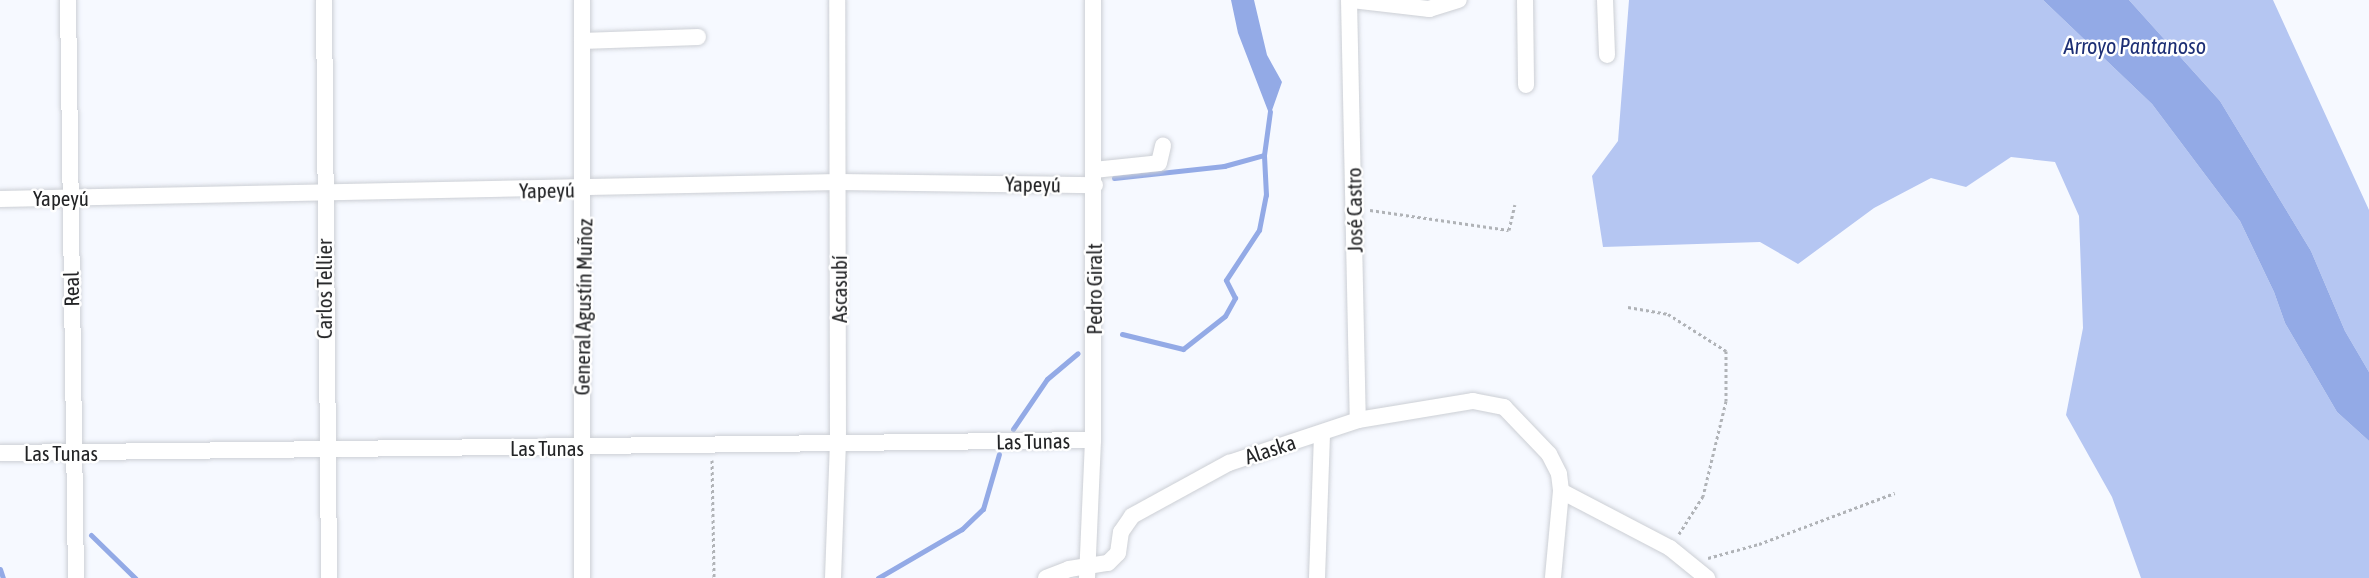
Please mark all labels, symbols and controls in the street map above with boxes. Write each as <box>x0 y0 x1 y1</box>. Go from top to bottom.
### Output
water label: Arroyo Pantanoso <box>2064 34 2206 60</box>
street label: José Castro <box>1341 167 1367 253</box>
street label: Yapeyú <box>1005 171 1061 197</box>
street label: Yapeyú <box>519 177 575 203</box>
street label: Yapeyú <box>33 185 89 211</box>
street label: General Agustín Muñoz <box>569 218 597 396</box>
street label: Carlos Tellier <box>311 239 337 339</box>
street label: Pedro Giralt <box>1081 243 1107 335</box>
street label: Ascasubí <box>826 255 852 323</box>
street label: Real <box>58 271 84 307</box>
street label: Las Tunas <box>996 428 1070 454</box>
street label: Alaska <box>1241 429 1299 469</box>
street label: Las Tunas <box>510 435 584 461</box>
street label: Las Tunas <box>24 440 98 466</box>

